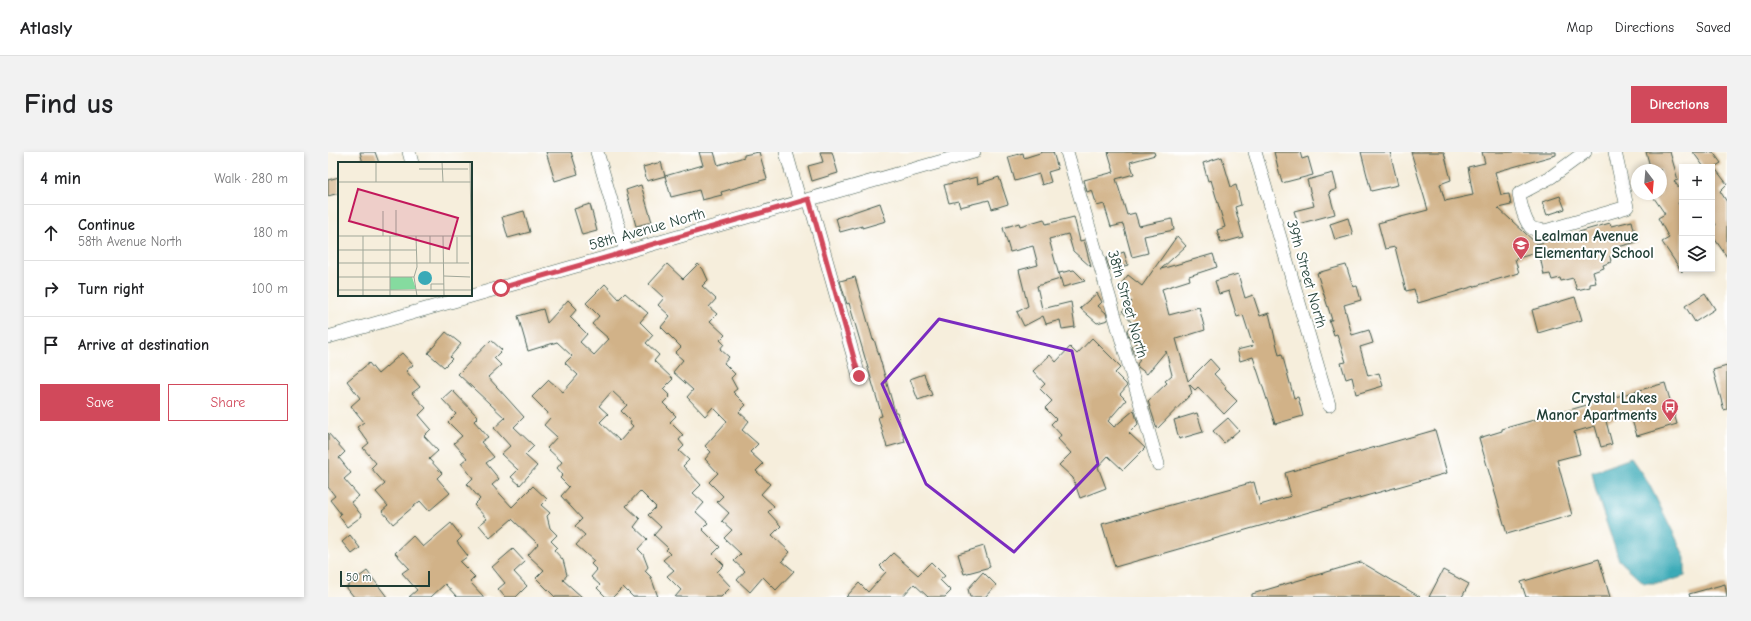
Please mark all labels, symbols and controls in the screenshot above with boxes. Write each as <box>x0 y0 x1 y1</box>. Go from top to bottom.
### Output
text: Atlasly <box>20 17 72 39</box>
text: Map <box>1566 19 1593 36</box>
text: Directions <box>1615 19 1674 36</box>
text: Saved <box>1696 19 1731 36</box>
button: Directions <box>1631 86 1727 123</box>
text: Find us <box>24 88 113 120</box>
inset map <box>338 162 472 296</box>
north arrow <box>1631 164 1667 200</box>
map controls <box>1679 164 1715 272</box>
button: + <box>1679 164 1715 200</box>
text: 4 min <box>40 169 81 188</box>
text: Walk · 280 m <box>214 171 288 186</box>
button: − <box>1679 200 1715 236</box>
street label: 58th Avenue North <box>587 204 707 254</box>
text: Continue <box>78 216 135 234</box>
street label: 39th Street North <box>1283 218 1331 330</box>
icon: ahead <box>40 222 62 244</box>
text: 180 m <box>253 225 288 240</box>
place label: Lealman Avenue Elementary School <box>1534 227 1654 262</box>
text: 58th Avenue North <box>78 234 182 249</box>
school or university icon: Lealman Avenue Elementary School <box>1511 235 1531 260</box>
button: layers <box>1679 236 1715 272</box>
street label: 38th Street North <box>1104 248 1152 360</box>
icon: right <box>40 278 62 300</box>
route start <box>492 279 510 297</box>
text: Turn right <box>78 280 144 298</box>
text: 100 m <box>252 281 288 296</box>
icon: arrive <box>40 334 62 356</box>
text: Arrive at destination <box>78 336 209 354</box>
route end <box>850 367 868 385</box>
button: Save <box>40 384 160 421</box>
button: Share <box>168 384 288 421</box>
place label: Crystal Lakes Manor Apartments <box>1537 389 1657 424</box>
bus stop icon: Crystal Lakes Manor Apartments <box>1660 397 1680 422</box>
scale bar <box>340 569 430 588</box>
text: 50 m <box>346 571 371 584</box>

